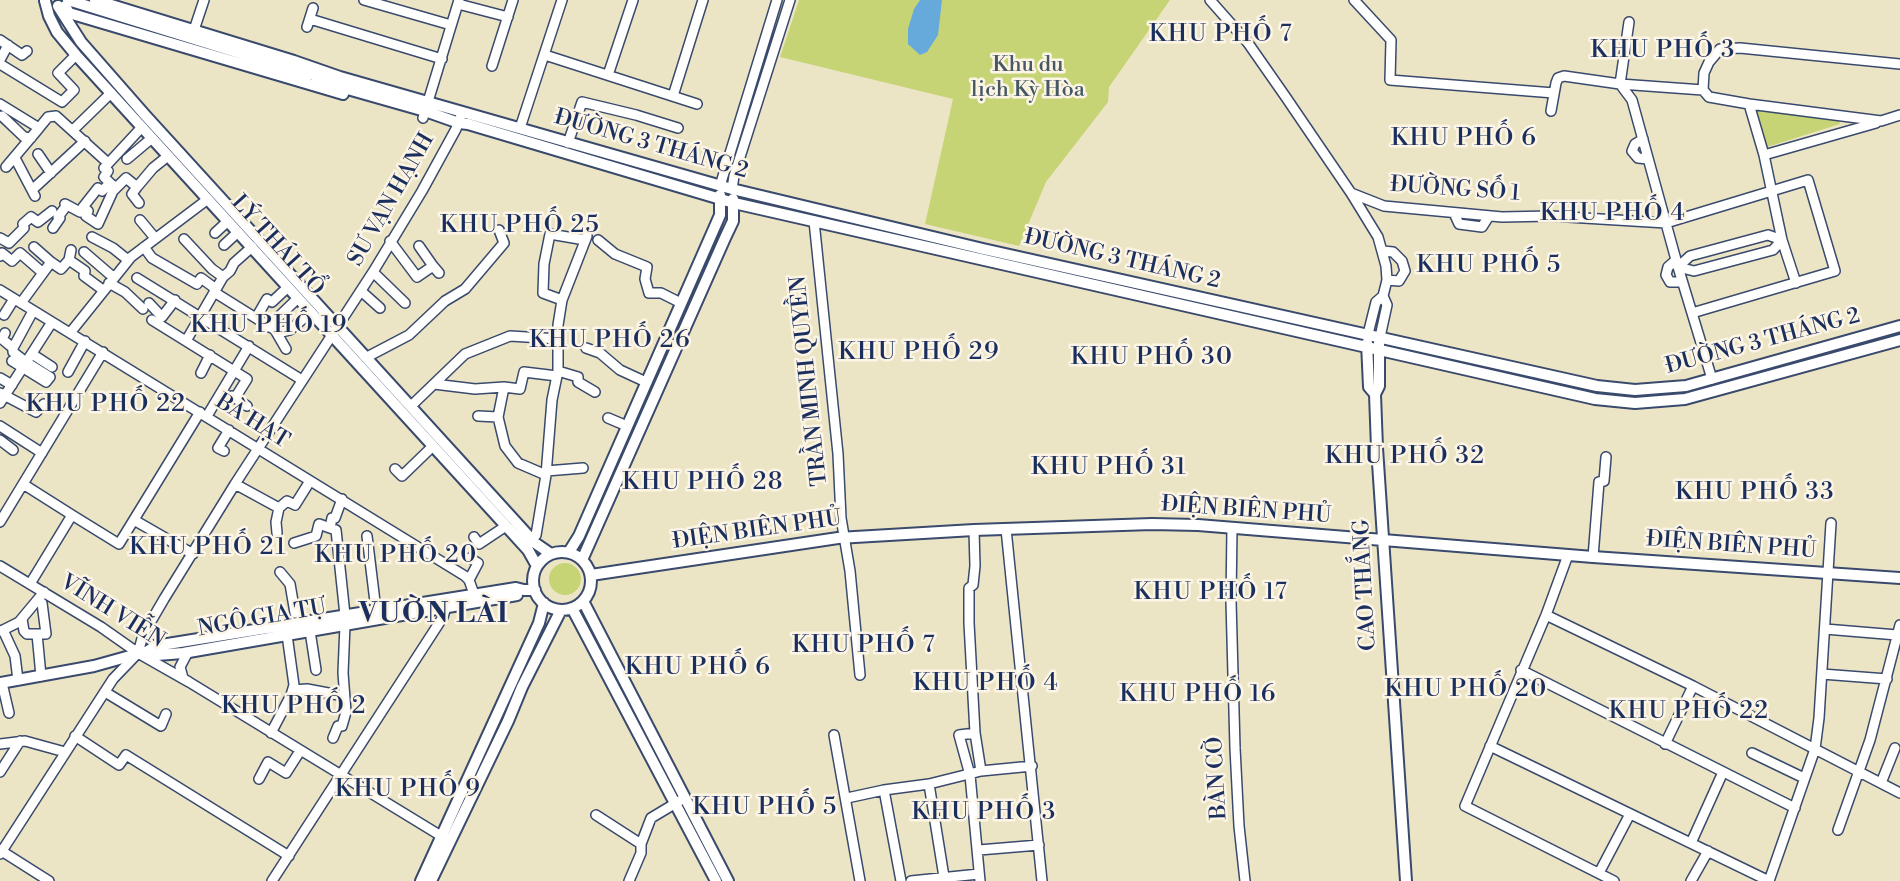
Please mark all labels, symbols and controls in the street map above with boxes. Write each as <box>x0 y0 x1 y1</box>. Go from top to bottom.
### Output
district label: KHU PHỐ 7 <box>1149 21 1293 49</box>
district label: KHU PHỐ 3 <box>1590 37 1736 65</box>
park label: Khu du lịch Kỳ Hòa <box>971 53 1085 104</box>
street label: ĐƯỜNG 3 THÁNG 2 <box>551 105 751 185</box>
district label: KHU PHỐ 6 <box>1391 125 1537 153</box>
street label: SƯ VẠN HẠNH <box>343 129 441 271</box>
street label: ĐƯỜNG SỐ 1 <box>1389 172 1521 208</box>
street label: LÝ THÁI TỔ <box>225 190 329 302</box>
district label: KHU PHỐ 4 <box>1540 200 1686 228</box>
district label: KHU PHỐ 25 <box>440 212 600 240</box>
street label: ĐƯỜNG 3 THÁNG 2 <box>1021 225 1223 295</box>
district label: KHU PHỐ 5 <box>1416 252 1562 280</box>
street label: TRẦN MINH QUYỀN <box>786 274 834 488</box>
street label: ĐƯỜNG 3 THÁNG 2 <box>1663 303 1863 381</box>
district label: KHU PHỐ 19 <box>190 312 348 340</box>
district label: KHU PHỐ 26 <box>529 327 691 355</box>
district label: KHU PHỐ 29 <box>838 339 1000 367</box>
district label: KHU PHỐ 30 <box>1071 344 1233 372</box>
street label: BÀ HẠT <box>210 389 294 455</box>
district label: KHU PHỐ 22 <box>25 391 187 419</box>
district label: KHU PHỐ 32 <box>1325 443 1485 471</box>
district label: KHU PHỐ 31 <box>1031 454 1187 482</box>
district label: KHU PHỐ 28 <box>622 469 784 497</box>
district label: KHU PHỐ 33 <box>1675 479 1835 507</box>
street label: ĐIỆN BIÊN PHỦ <box>1160 492 1332 530</box>
street label: ĐIỆN BIÊN PHỦ <box>671 506 843 556</box>
street label: CAO THẮNG <box>1349 518 1383 652</box>
street label: ĐIỆN BIÊN PHỦ <box>1645 527 1817 565</box>
district label: KHU PHỐ 21 <box>129 534 287 562</box>
district label: KHU PHỐ 20 <box>314 542 478 570</box>
street label: VĨNH VIỄN <box>55 569 169 655</box>
district label: KHU PHỐ 17 <box>1134 579 1288 607</box>
street label: NGÔ GIA TỰ <box>196 595 328 643</box>
district label: VƯỜN LÀI <box>359 598 509 632</box>
district label: KHU PHỐ 7 <box>792 632 936 660</box>
district label: KHU PHỐ 6 <box>625 654 771 682</box>
district label: KHU PHỐ 4 <box>913 670 1059 698</box>
district label: KHU PHỐ 20 <box>1384 676 1548 704</box>
district label: KHU PHỐ 16 <box>1119 681 1277 709</box>
district label: KHU PHỐ 2 <box>221 693 367 721</box>
district label: KHU PHỐ 22 <box>1608 698 1770 726</box>
street label: BÀN CỜ <box>1203 736 1233 820</box>
district label: KHU PHỐ 9 <box>335 776 481 804</box>
district label: KHU PHỐ 5 <box>692 794 838 822</box>
district label: KHU PHỐ 3 <box>911 799 1057 827</box>

